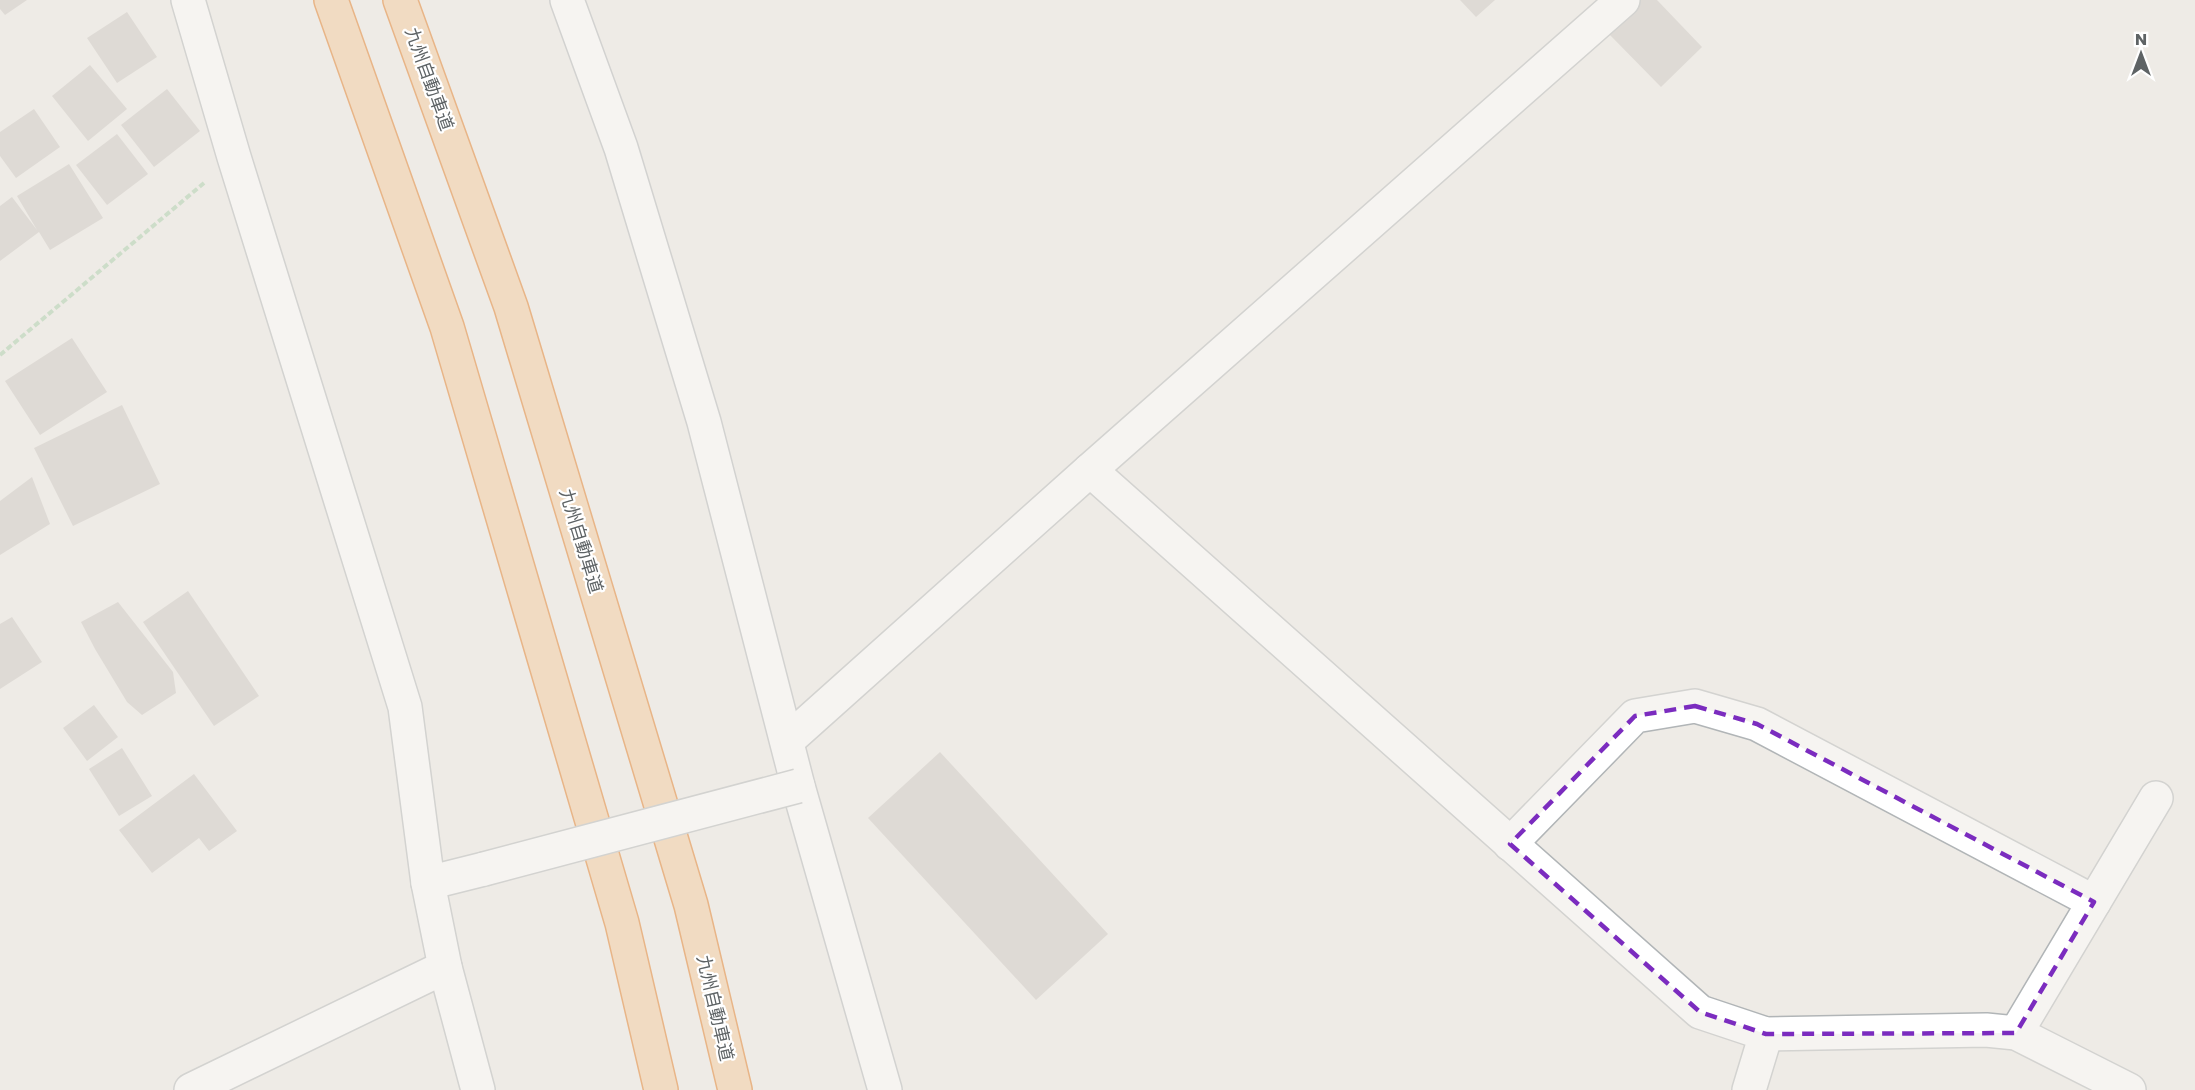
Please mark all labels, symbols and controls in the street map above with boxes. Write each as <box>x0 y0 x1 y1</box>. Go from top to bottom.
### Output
street label: 九州自動車道 <box>399 24 460 134</box>
north arrow <box>2111 24 2171 84</box>
text: N <box>2135 28 2147 51</box>
street label: 九州自動車道 <box>554 486 609 596</box>
street label: 九州自動車道 <box>691 952 740 1063</box>

